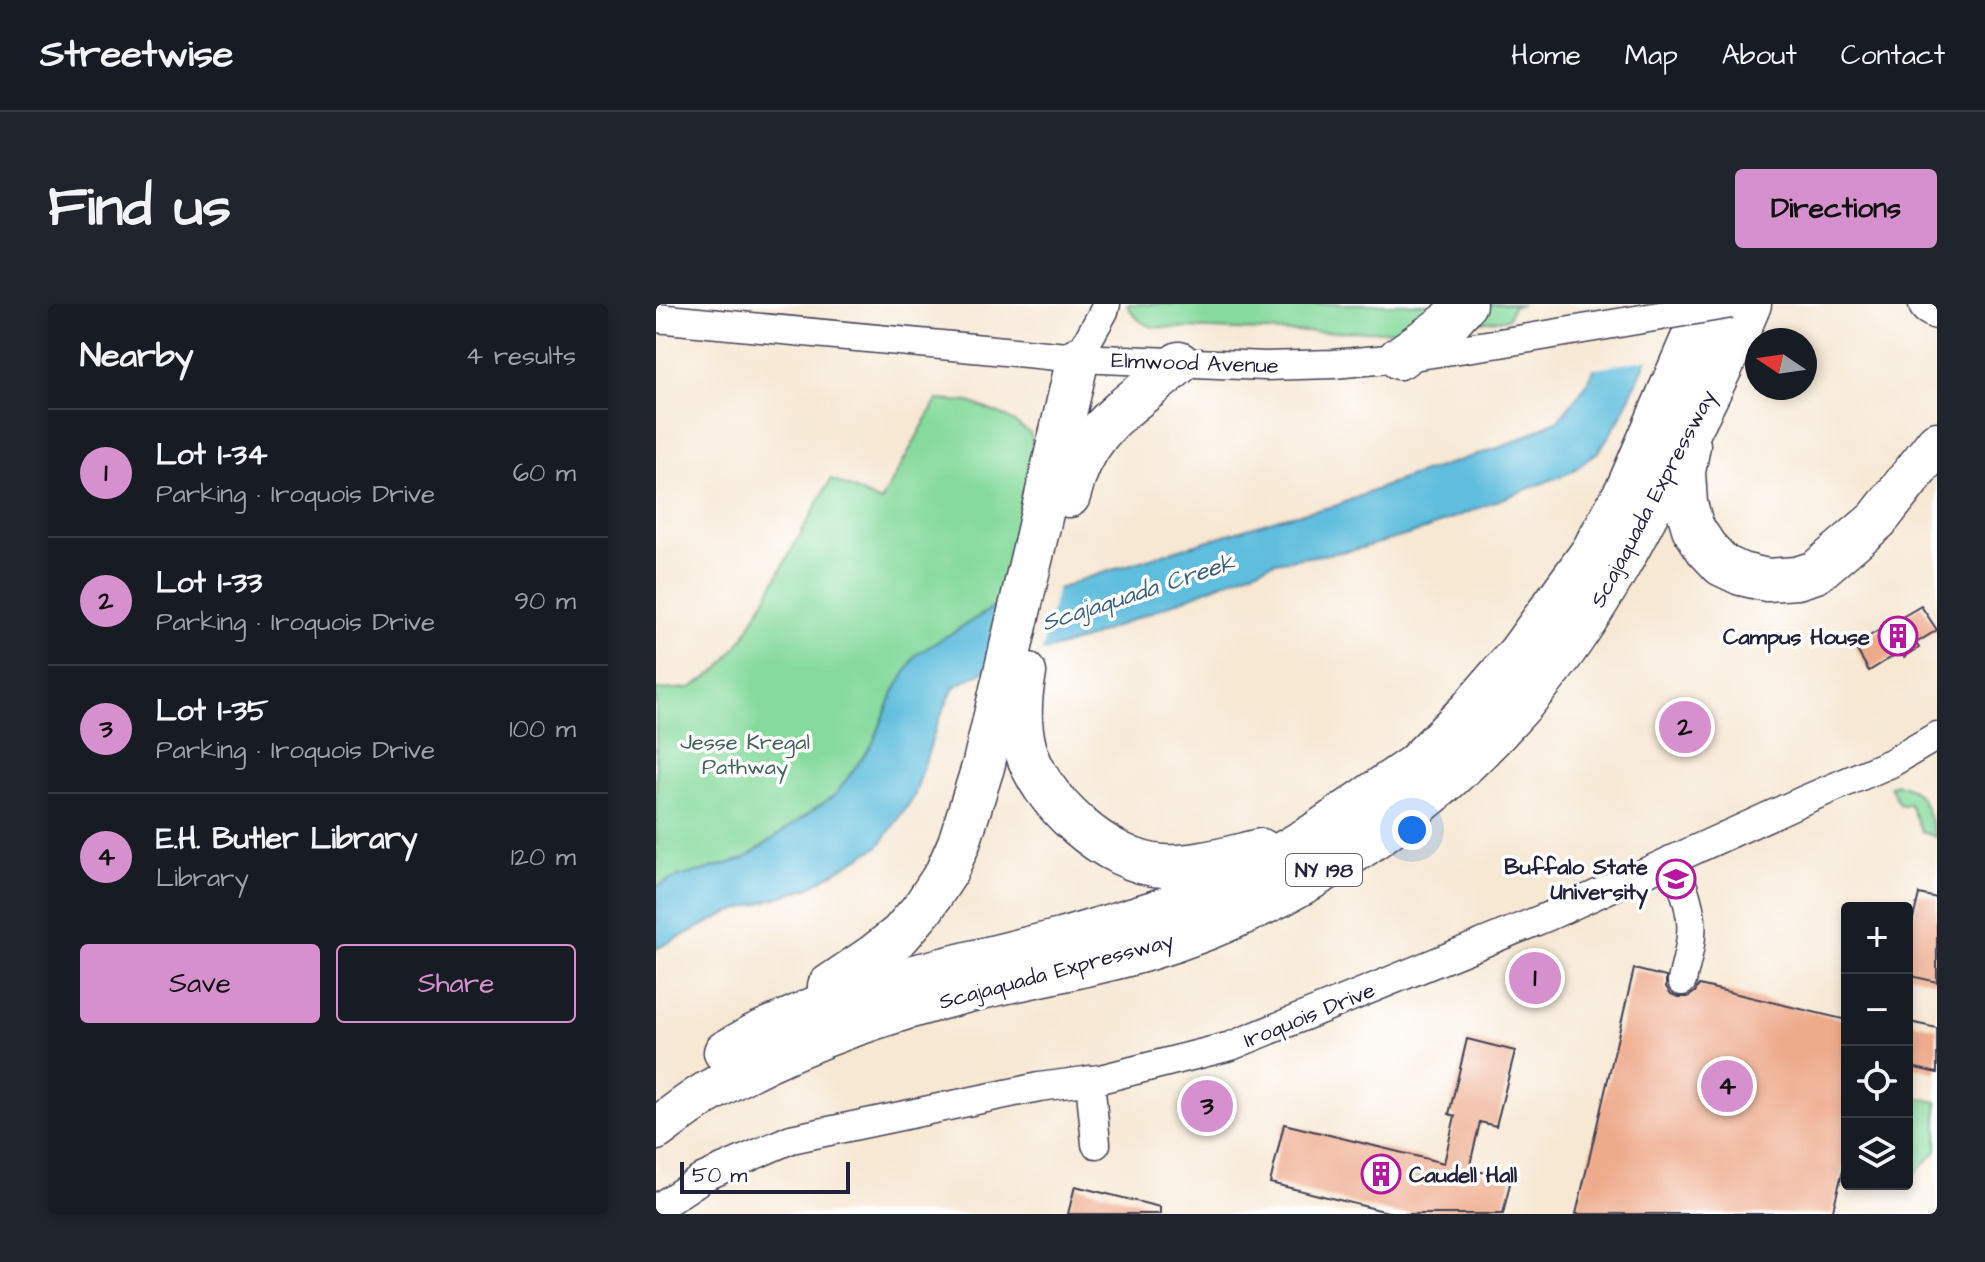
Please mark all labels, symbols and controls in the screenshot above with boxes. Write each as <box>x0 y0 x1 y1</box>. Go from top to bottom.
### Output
text: Streetwise <box>40 29 233 81</box>
text: Home <box>1511 36 1581 75</box>
text: Map <box>1625 36 1678 75</box>
text: About <box>1722 36 1797 75</box>
text: Contact <box>1841 36 1945 75</box>
text: Find us <box>48 169 231 247</box>
button: Directions <box>1735 169 1937 248</box>
north arrow <box>1745 328 1817 400</box>
text: Nearby <box>80 332 194 380</box>
text: 4 results <box>466 338 576 374</box>
street label: Elmwood Avenue <box>1111 345 1279 382</box>
street label: Scajaquada Expressway <box>1583 385 1725 613</box>
text: Lot I-34 <box>156 434 267 476</box>
text: 1 <box>104 455 108 491</box>
text: 60 m <box>513 455 576 491</box>
text: Parking · Iroquois Drive <box>156 476 435 512</box>
water label: Scajaquada Creek <box>1037 545 1240 640</box>
text: Lot I-33 <box>156 562 262 604</box>
text: 2 <box>99 583 113 619</box>
text: 90 m <box>514 583 576 619</box>
text: Parking · Iroquois Drive <box>156 604 435 640</box>
building icon: Campus House <box>1877 615 1919 657</box>
place label: Campus House <box>1723 622 1870 653</box>
text: Lot I-35 <box>156 690 268 732</box>
pin: 2 <box>1659 697 1711 757</box>
text: 3 <box>99 711 113 747</box>
text: 100 m <box>509 711 576 747</box>
park label: Jesse Kregal Pathway <box>680 727 810 784</box>
text: Parking · Iroquois Drive <box>156 732 435 768</box>
your location <box>1392 810 1432 850</box>
text: E.H. Butler Library <box>156 818 418 860</box>
text: 4 <box>97 839 115 875</box>
text: 120 m <box>511 839 576 875</box>
place label: Buffalo State University <box>1504 852 1649 910</box>
road number: NY 198 <box>1286 854 1362 886</box>
school or university icon: Buffalo State University <box>1655 858 1697 900</box>
text: Library <box>156 860 249 896</box>
map controls <box>1841 902 1913 1190</box>
button: + <box>1841 902 1913 974</box>
street label: Scajaquada Expressway <box>935 925 1178 1019</box>
button: Save <box>80 944 320 1023</box>
button: Share <box>336 944 576 1023</box>
pin: 1 <box>1509 948 1561 1008</box>
button: − <box>1841 974 1913 1046</box>
street label: Iroquois Drive <box>1239 975 1380 1056</box>
button: locate <box>1841 1046 1913 1118</box>
pin: 4 <box>1701 1056 1753 1116</box>
pin: 3 <box>1181 1076 1233 1136</box>
button: layers <box>1841 1118 1913 1190</box>
building icon: Caudell Hall <box>1360 1153 1402 1195</box>
scale bar <box>680 1158 850 1194</box>
text: 50 m <box>692 1160 747 1191</box>
place label: Caudell Hall <box>1409 1160 1518 1191</box>

